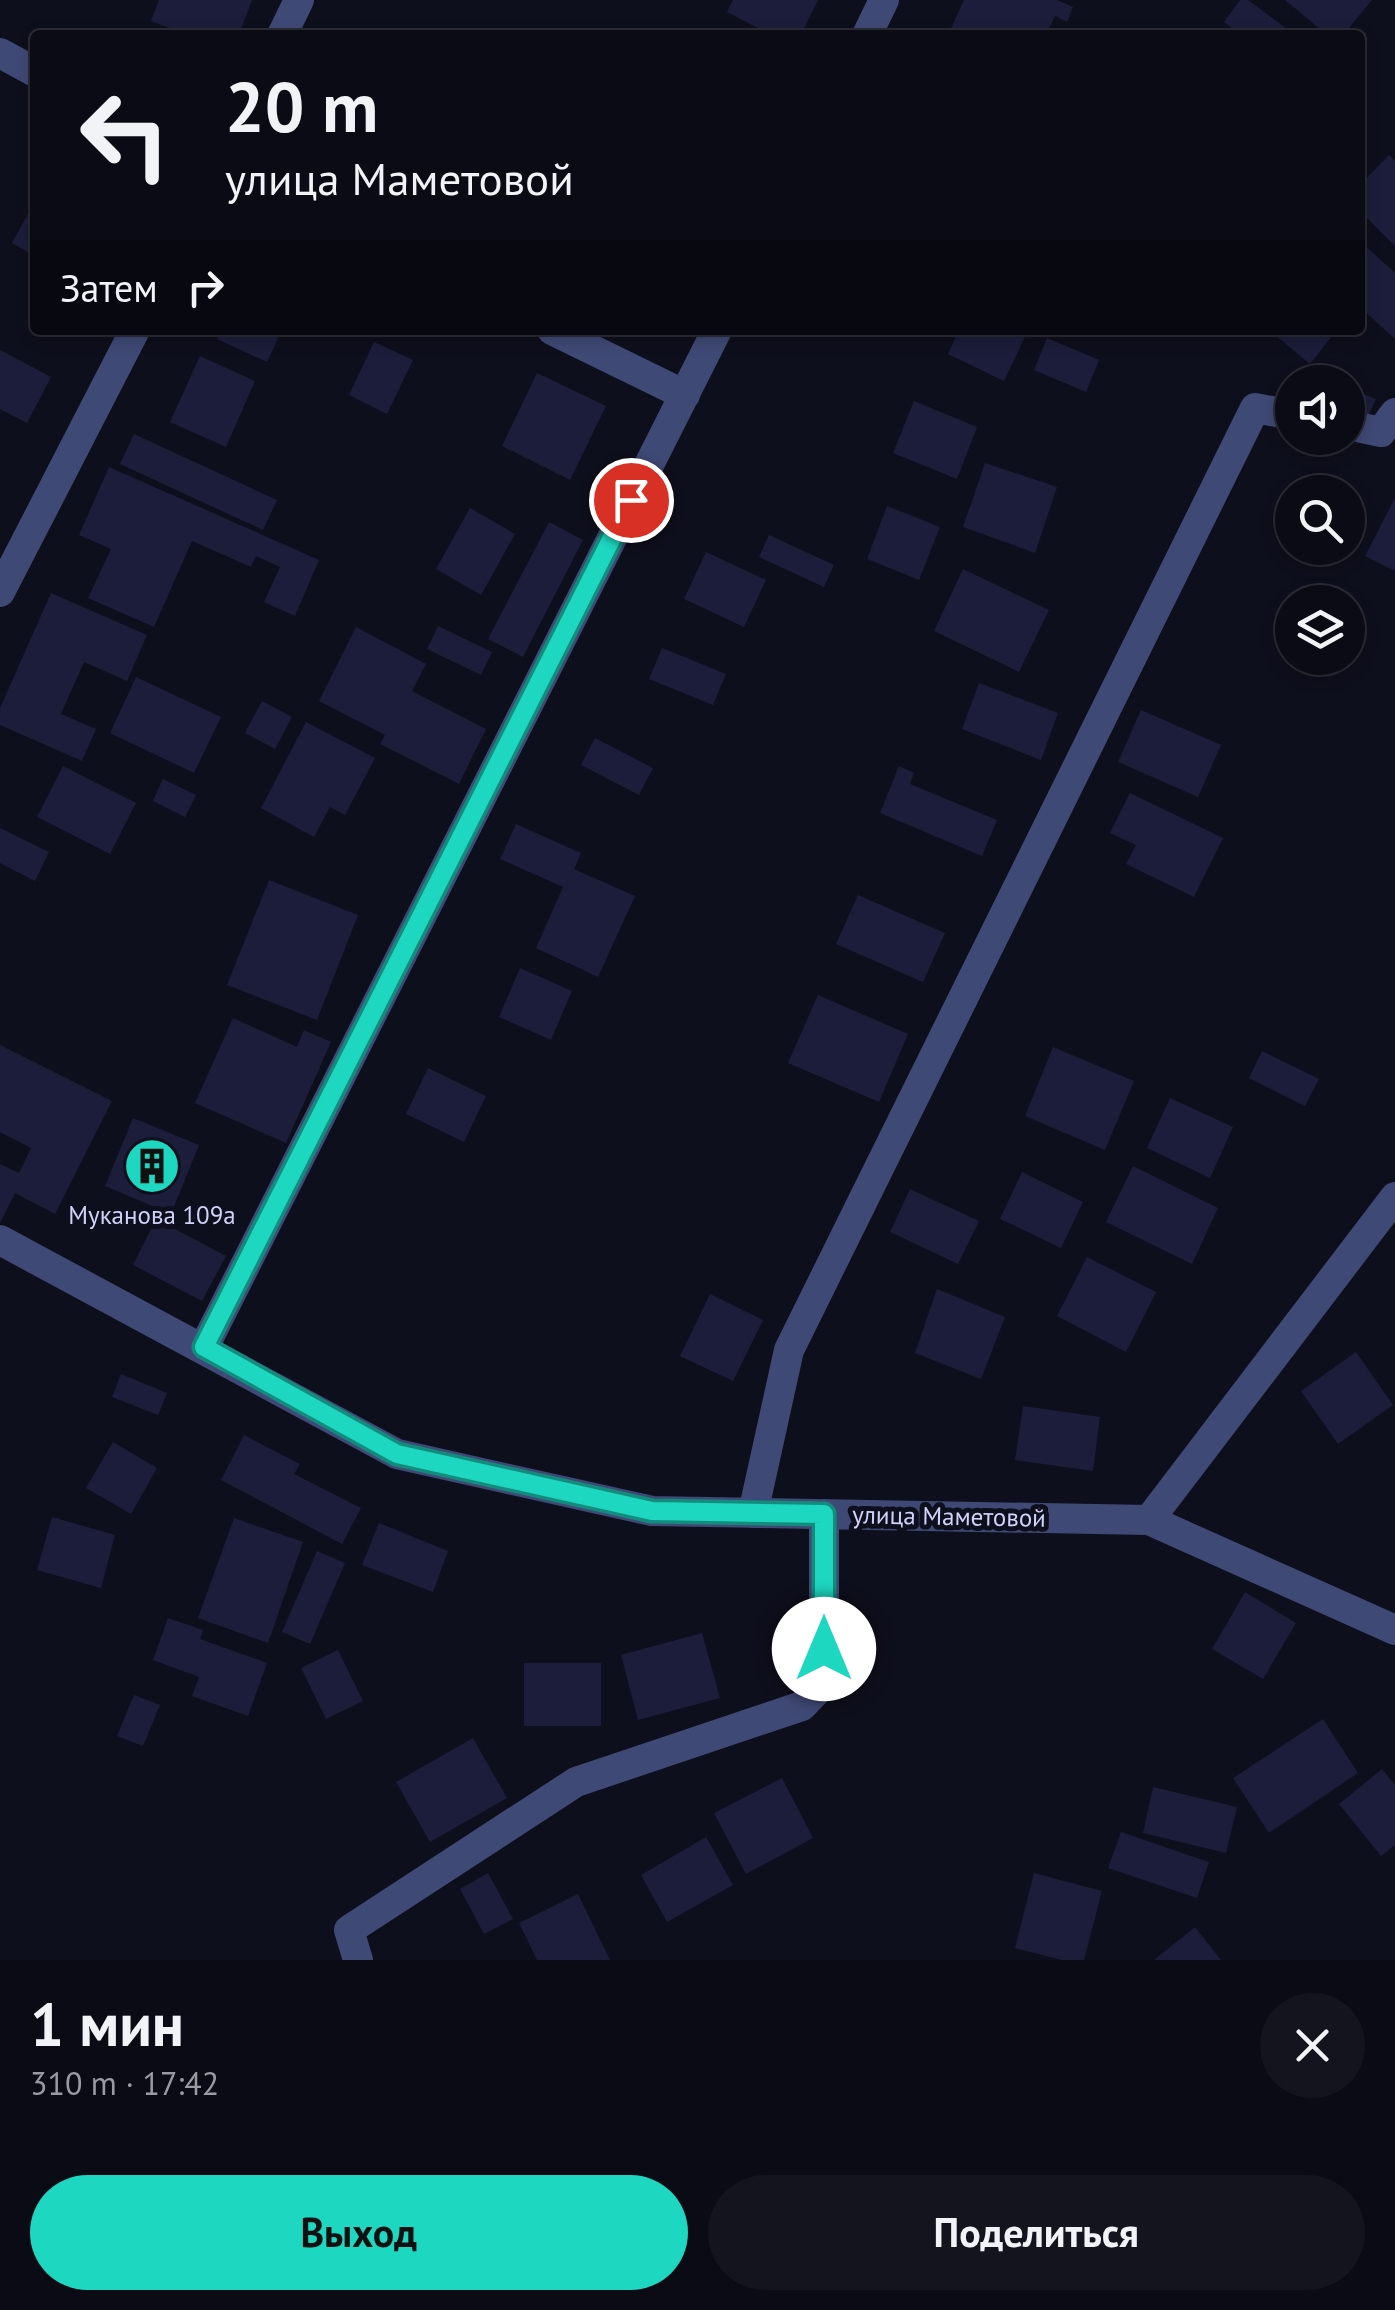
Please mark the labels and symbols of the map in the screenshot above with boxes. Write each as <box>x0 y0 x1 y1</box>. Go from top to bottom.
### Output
pin <box>589 458 674 543</box>
building icon: Муканова 109а <box>122 1136 182 1196</box>
place label: Муканова 109а <box>68 1199 236 1231</box>
street label: улица Маметовой <box>852 1498 1046 1534</box>
position arrow <box>772 1597 876 1701</box>

